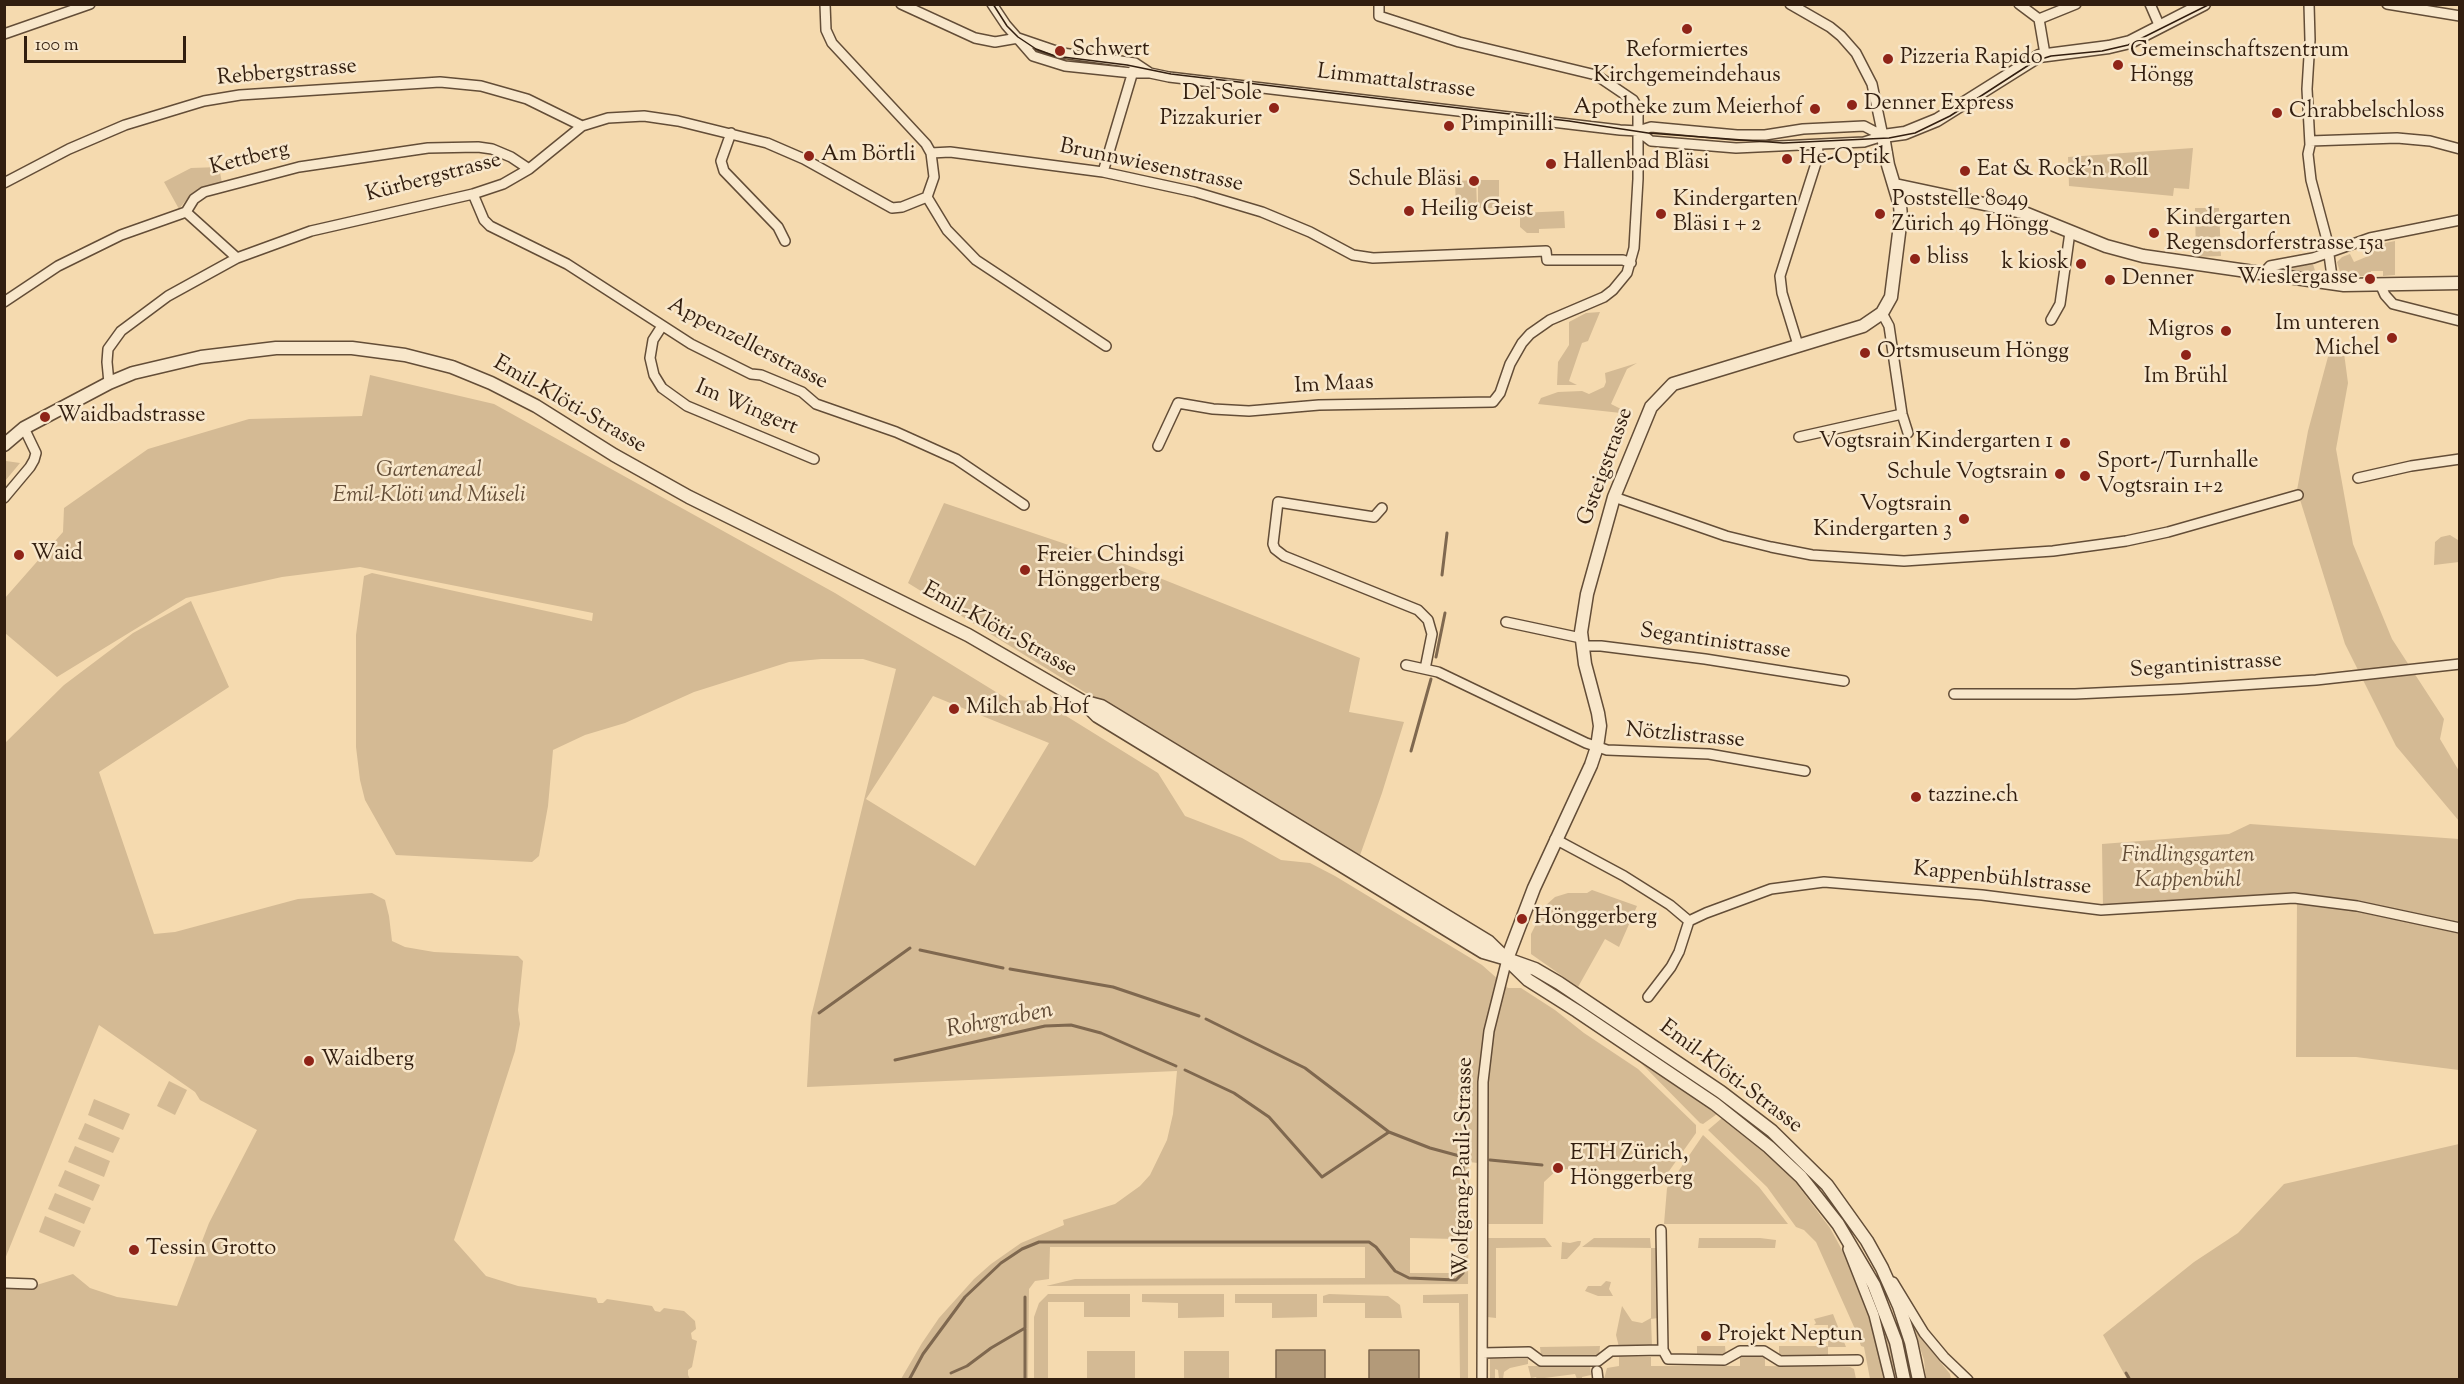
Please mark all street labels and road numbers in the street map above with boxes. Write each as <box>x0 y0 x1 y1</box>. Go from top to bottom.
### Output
street label: Rebbergstrasse <box>216 55 358 93</box>
street label: Limmattalstrasse <box>1315 60 1477 106</box>
street label: Brunnwiesenstrasse <box>1057 135 1245 199</box>
street label: Kettberg <box>207 137 293 183</box>
street label: Kürbergstrasse <box>363 148 505 210</box>
street label: Appenzellerstrasse <box>663 293 831 397</box>
street label: Emil-Klöti-Strasse <box>488 351 650 461</box>
street label: Im Maas <box>1294 371 1374 401</box>
street label: Im Wingert <box>691 376 801 442</box>
street label: Gsteigstrasse <box>1573 405 1641 529</box>
street label: Emil-Klöti-Strasse <box>917 578 1081 684</box>
street label: Segantinistrasse <box>1638 619 1792 667</box>
street label: Segantinistrasse <box>2129 649 2283 685</box>
street label: Nötzlistrasse <box>1624 719 1746 755</box>
street label: Kappenbühlstrasse <box>1912 858 2092 902</box>
street label: Emil-Klöti-Strasse <box>1653 1016 1807 1140</box>
street label: Wolfgang-Pauli-Strasse <box>1450 1057 1480 1277</box>

